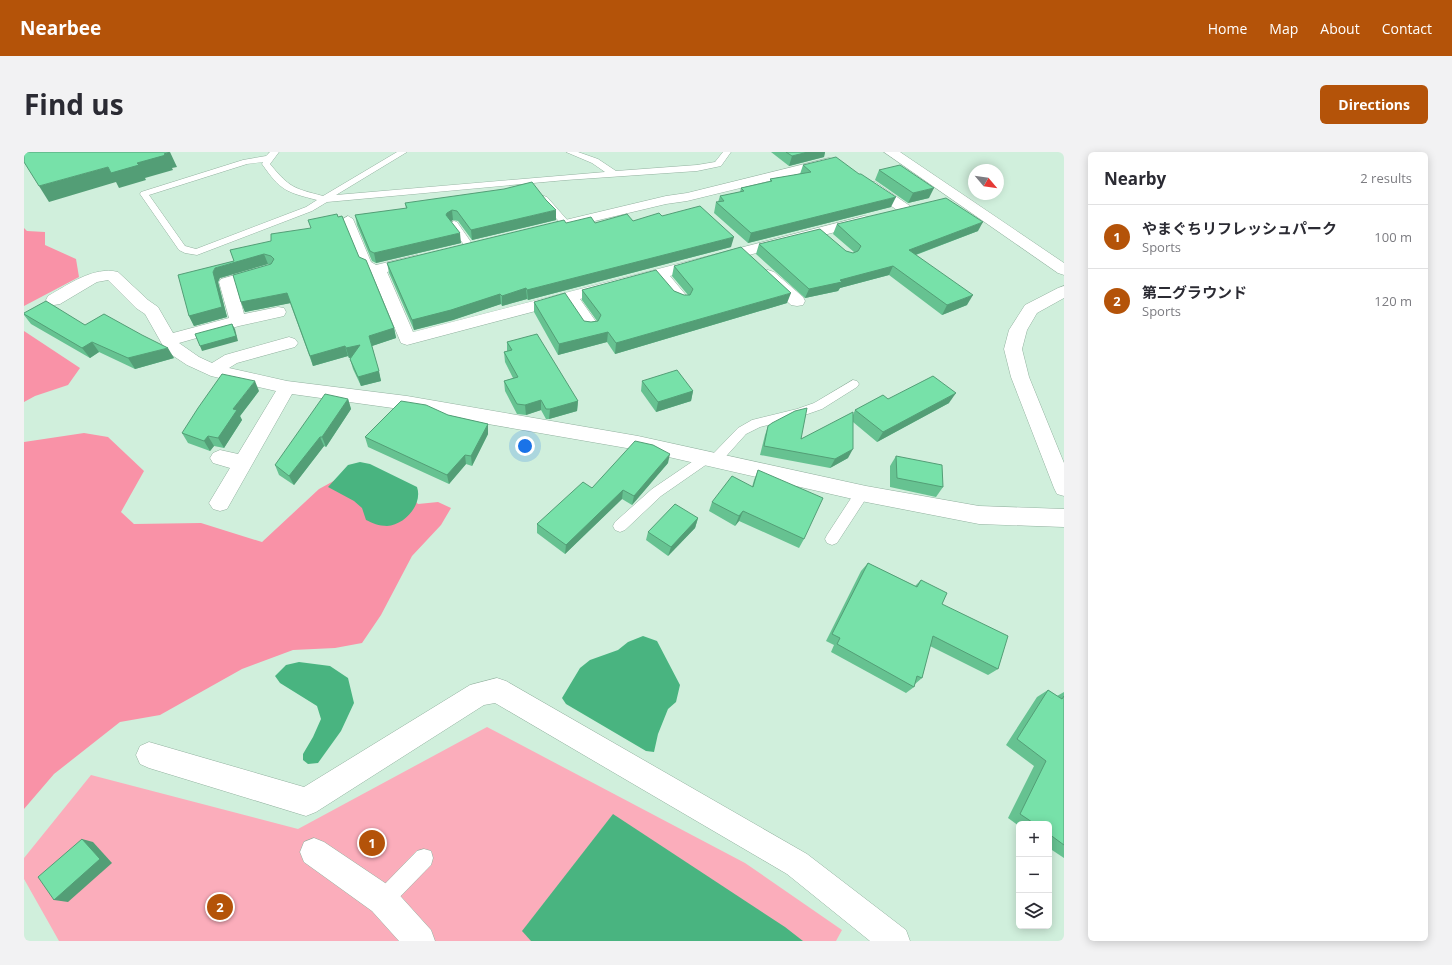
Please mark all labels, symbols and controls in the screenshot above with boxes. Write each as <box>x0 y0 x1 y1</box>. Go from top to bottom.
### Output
text: Nearbee <box>20 15 101 41</box>
text: Home <box>1208 19 1247 38</box>
text: Map <box>1269 19 1298 38</box>
text: About <box>1320 19 1360 38</box>
text: Contact <box>1382 19 1432 38</box>
text: Find us <box>24 85 124 123</box>
button: Directions <box>1320 85 1428 124</box>
north arrow <box>968 164 1004 200</box>
text: Nearby <box>1104 167 1166 190</box>
text: 2 results <box>1360 169 1412 187</box>
text: やまぐちリフレッシュパーク <box>1142 218 1337 238</box>
text: 1 <box>1113 228 1121 246</box>
text: 100 m <box>1374 228 1412 246</box>
text: Sports <box>1142 238 1181 256</box>
text: 第二グラウンド <box>1142 282 1247 302</box>
text: 2 <box>1113 292 1121 310</box>
text: 120 m <box>1374 292 1412 310</box>
text: Sports <box>1142 302 1181 320</box>
your location <box>515 436 535 456</box>
map controls <box>1016 821 1052 929</box>
button: + <box>1016 821 1052 857</box>
pin: 1 <box>359 828 385 858</box>
button: − <box>1016 857 1052 893</box>
pin: 2 <box>207 892 233 922</box>
button: layers <box>1016 893 1052 929</box>

